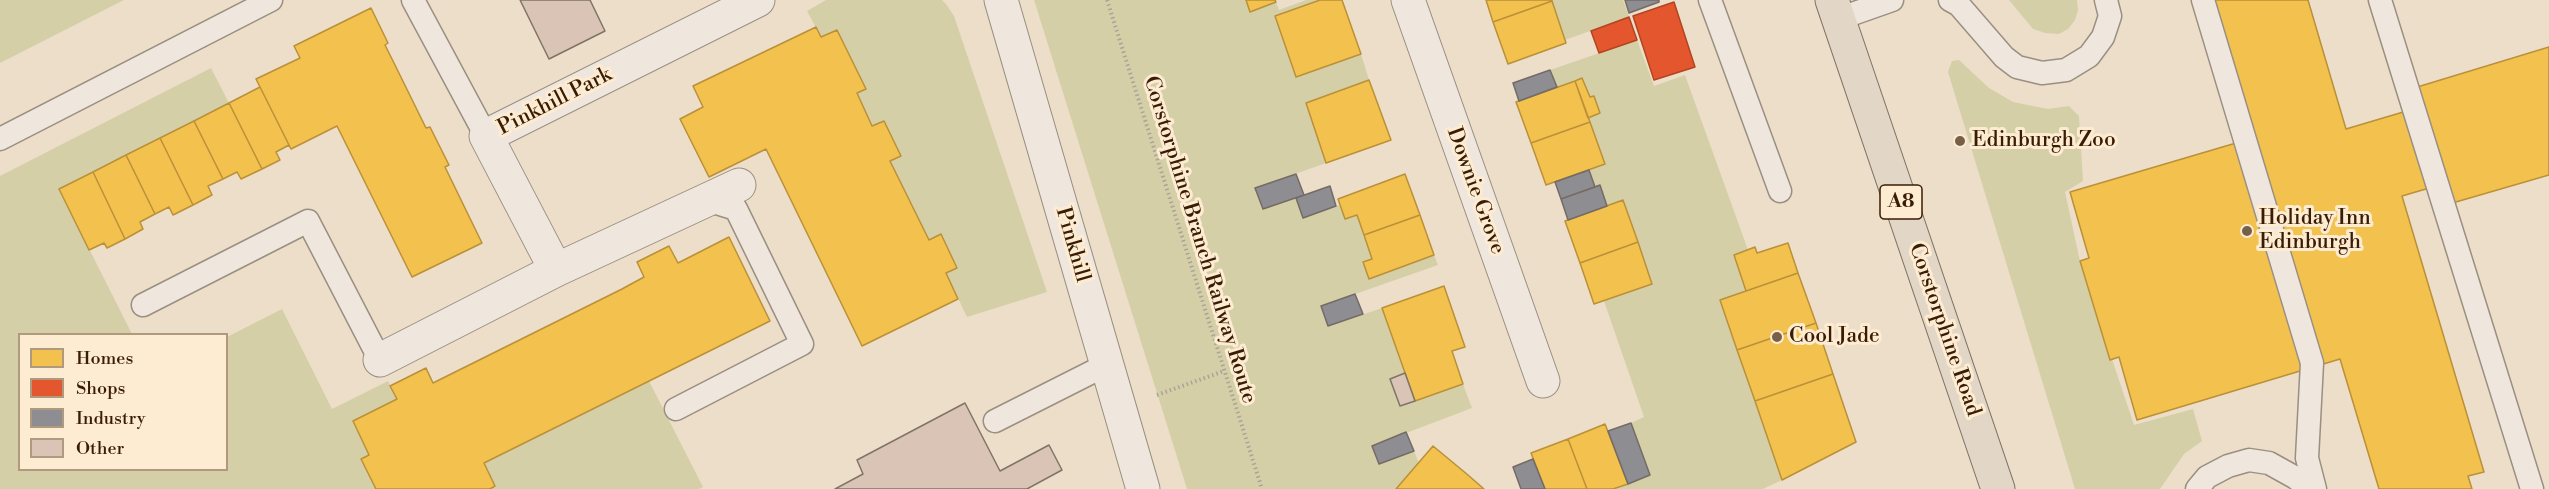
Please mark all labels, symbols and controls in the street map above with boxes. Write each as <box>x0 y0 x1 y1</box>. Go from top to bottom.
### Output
street label: Pinkhill Park <box>494 62 616 142</box>
street label: Corstorphine Branch Railway Route <box>1137 73 1261 407</box>
street label: Downie Grove <box>1440 124 1510 258</box>
place label: Edinburgh Zoo <box>1972 128 2116 154</box>
marker: Edinburgh Zoo <box>1953 134 1967 148</box>
road number: A8 <box>1880 185 1922 219</box>
street label: Pinkhill <box>1049 205 1095 285</box>
place label: Holiday Inn Edinburgh <box>2259 206 2371 256</box>
marker: Holiday Inn Edinburgh <box>2240 224 2254 238</box>
street label: Corstorphine Road <box>1903 240 1985 420</box>
place label: Cool Jade <box>1789 324 1880 350</box>
marker: Cool Jade <box>1770 330 1784 344</box>
legend <box>18 333 228 471</box>
text: Homes <box>76 347 133 370</box>
text: Shops <box>76 377 125 400</box>
text: Industry <box>76 407 146 430</box>
text: Other <box>76 437 124 460</box>

